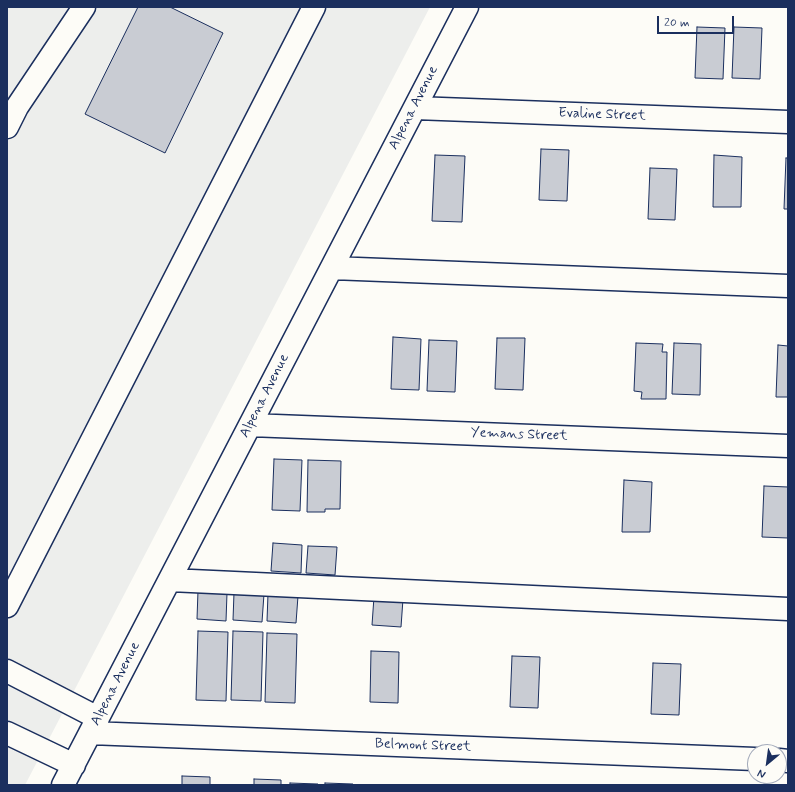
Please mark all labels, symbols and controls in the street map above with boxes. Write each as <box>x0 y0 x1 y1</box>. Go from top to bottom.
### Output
scale bar <box>659 8 736 34</box>
text: 20 m <box>664 15 690 31</box>
street label: Alpena Avenue <box>386 63 442 153</box>
street label: Evaline Street <box>558 105 646 125</box>
street label: Alpena Avenue <box>237 351 293 441</box>
street label: Yemans Street <box>470 425 568 445</box>
street label: Alpena Avenue <box>88 639 144 729</box>
street label: Belmont Street <box>375 736 471 756</box>
north arrow <box>747 744 787 784</box>
text: N <box>755 766 768 782</box>

